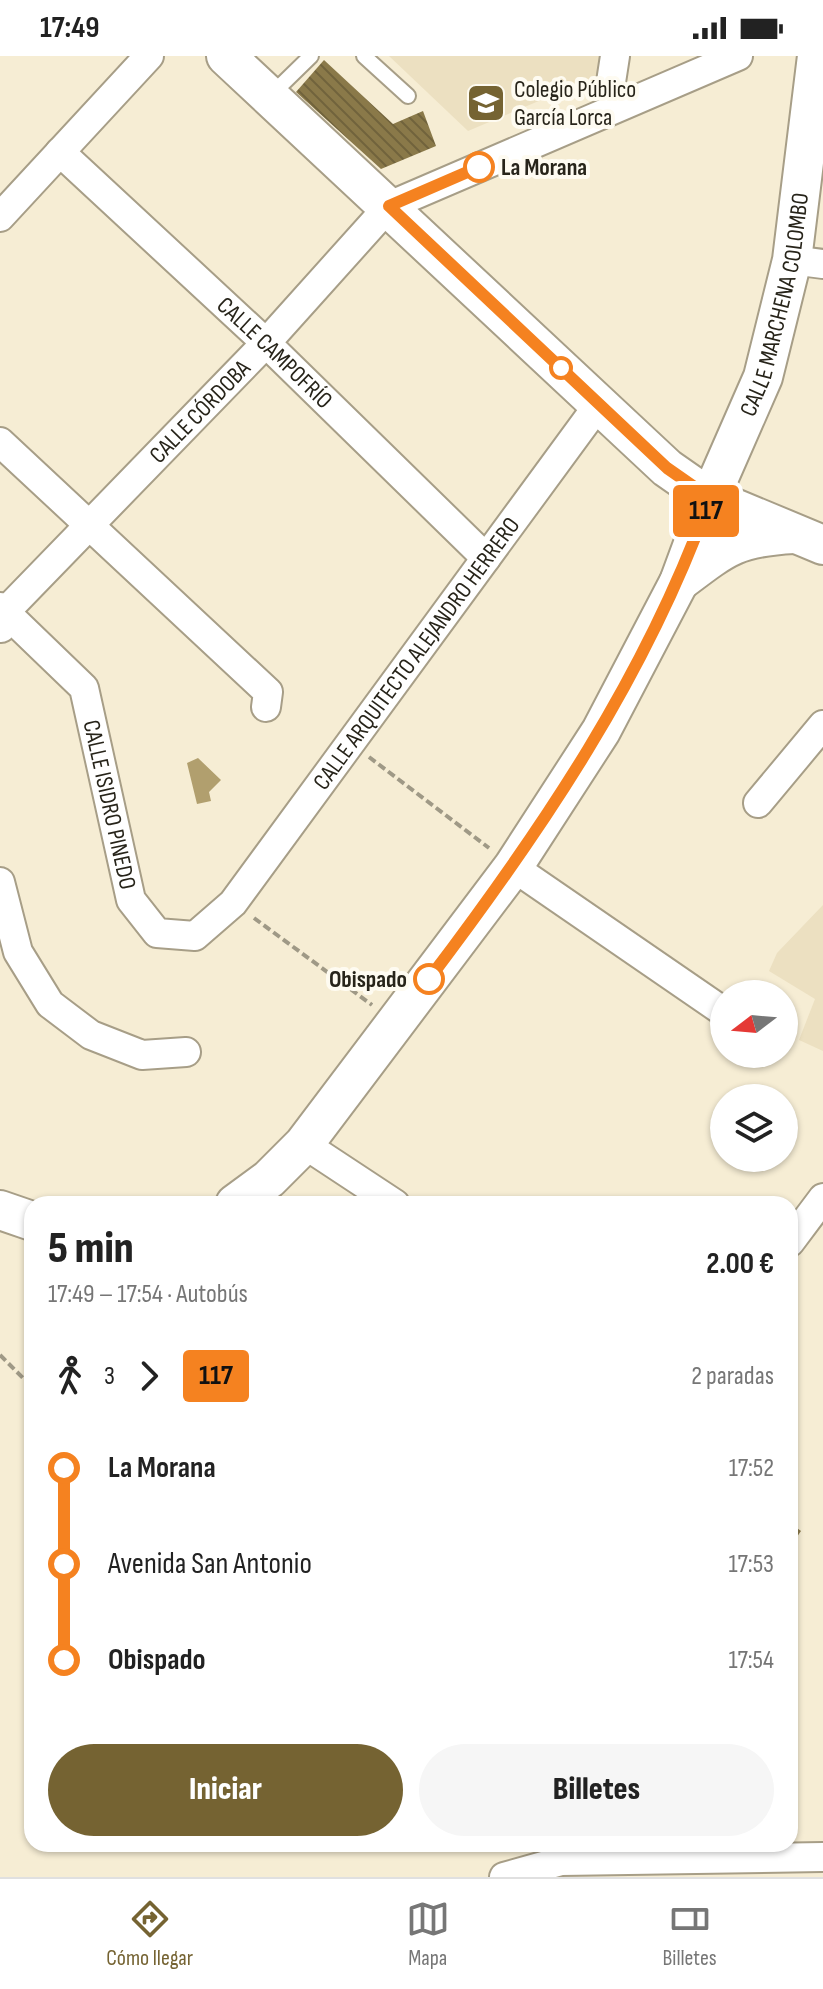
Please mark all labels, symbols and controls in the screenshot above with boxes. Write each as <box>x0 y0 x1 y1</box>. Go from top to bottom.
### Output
text: 17:49 <box>40 10 99 46</box>
place label: Colegio Público García Lorca <box>514 75 636 132</box>
school or university icon: Colegio Público García Lorca <box>465 82 507 124</box>
marker: La Morana <box>464 152 494 182</box>
place label: La Morana <box>501 153 587 182</box>
street label: CALLE MARCHENA COLOMBO <box>734 191 815 421</box>
street label: CALLE CAMPOFRÍO <box>211 291 338 415</box>
street label: CALLE CÓRDOBA <box>143 354 257 469</box>
unlabelled marker <box>550 357 572 379</box>
line badge: 117 <box>660 485 752 537</box>
text: 117 <box>689 494 723 527</box>
street label: CALLE ARQUITECTO ALEJANDRO HERRERO <box>307 512 526 796</box>
street label: CALLE ISIDRO PINEDO <box>76 717 142 892</box>
marker: Obispado <box>414 964 444 994</box>
place label: Obispado <box>329 965 407 994</box>
north arrow <box>710 980 798 1068</box>
map controls <box>710 980 798 1172</box>
button: layers <box>710 1084 798 1172</box>
text: 5 min <box>48 1222 134 1275</box>
text: 2.00 € <box>706 1246 774 1282</box>
text: 17:49 – 17:54 · Autobús <box>48 1279 248 1310</box>
icon: walk <box>48 1354 92 1398</box>
icon: forward <box>127 1354 171 1398</box>
text: 117 <box>199 1359 233 1392</box>
text: 3 <box>104 1361 115 1392</box>
text: 2 paradas <box>691 1361 774 1392</box>
text: La Morana <box>108 1450 216 1486</box>
text: 17:52 <box>729 1453 774 1484</box>
text: Avenida San Antonio <box>108 1546 312 1582</box>
text: 17:53 <box>728 1549 774 1580</box>
text: Obispado <box>108 1642 206 1678</box>
text: 17:54 <box>728 1645 774 1676</box>
button: Iniciar <box>48 1744 403 1836</box>
button: Billetes <box>419 1744 774 1836</box>
tab: Cómo llegar <box>106 1897 193 1972</box>
tab: Mapa <box>406 1897 450 1972</box>
tab: Billetes <box>663 1897 717 1972</box>

